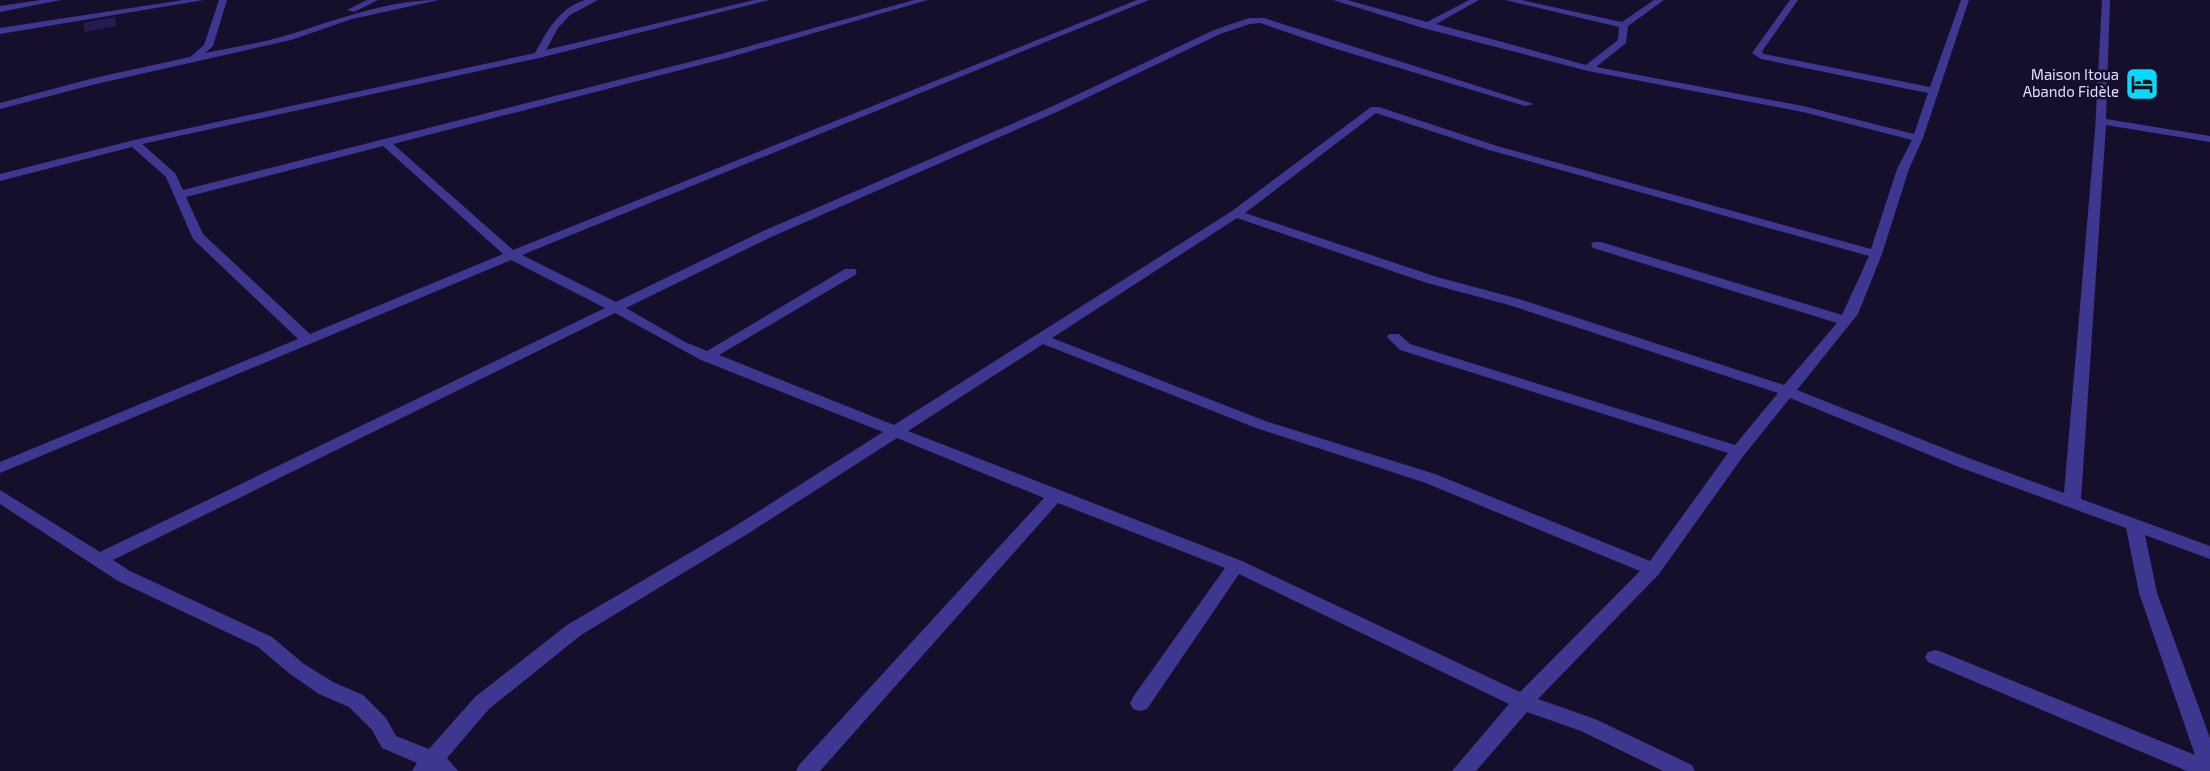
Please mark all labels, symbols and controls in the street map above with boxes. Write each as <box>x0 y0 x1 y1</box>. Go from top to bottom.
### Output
place label: Maison Itoua Abando Fidèle <box>2023 65 2119 100</box>
hotel icon: Maison Itoua Abando Fidèle <box>2124 66 2160 102</box>

